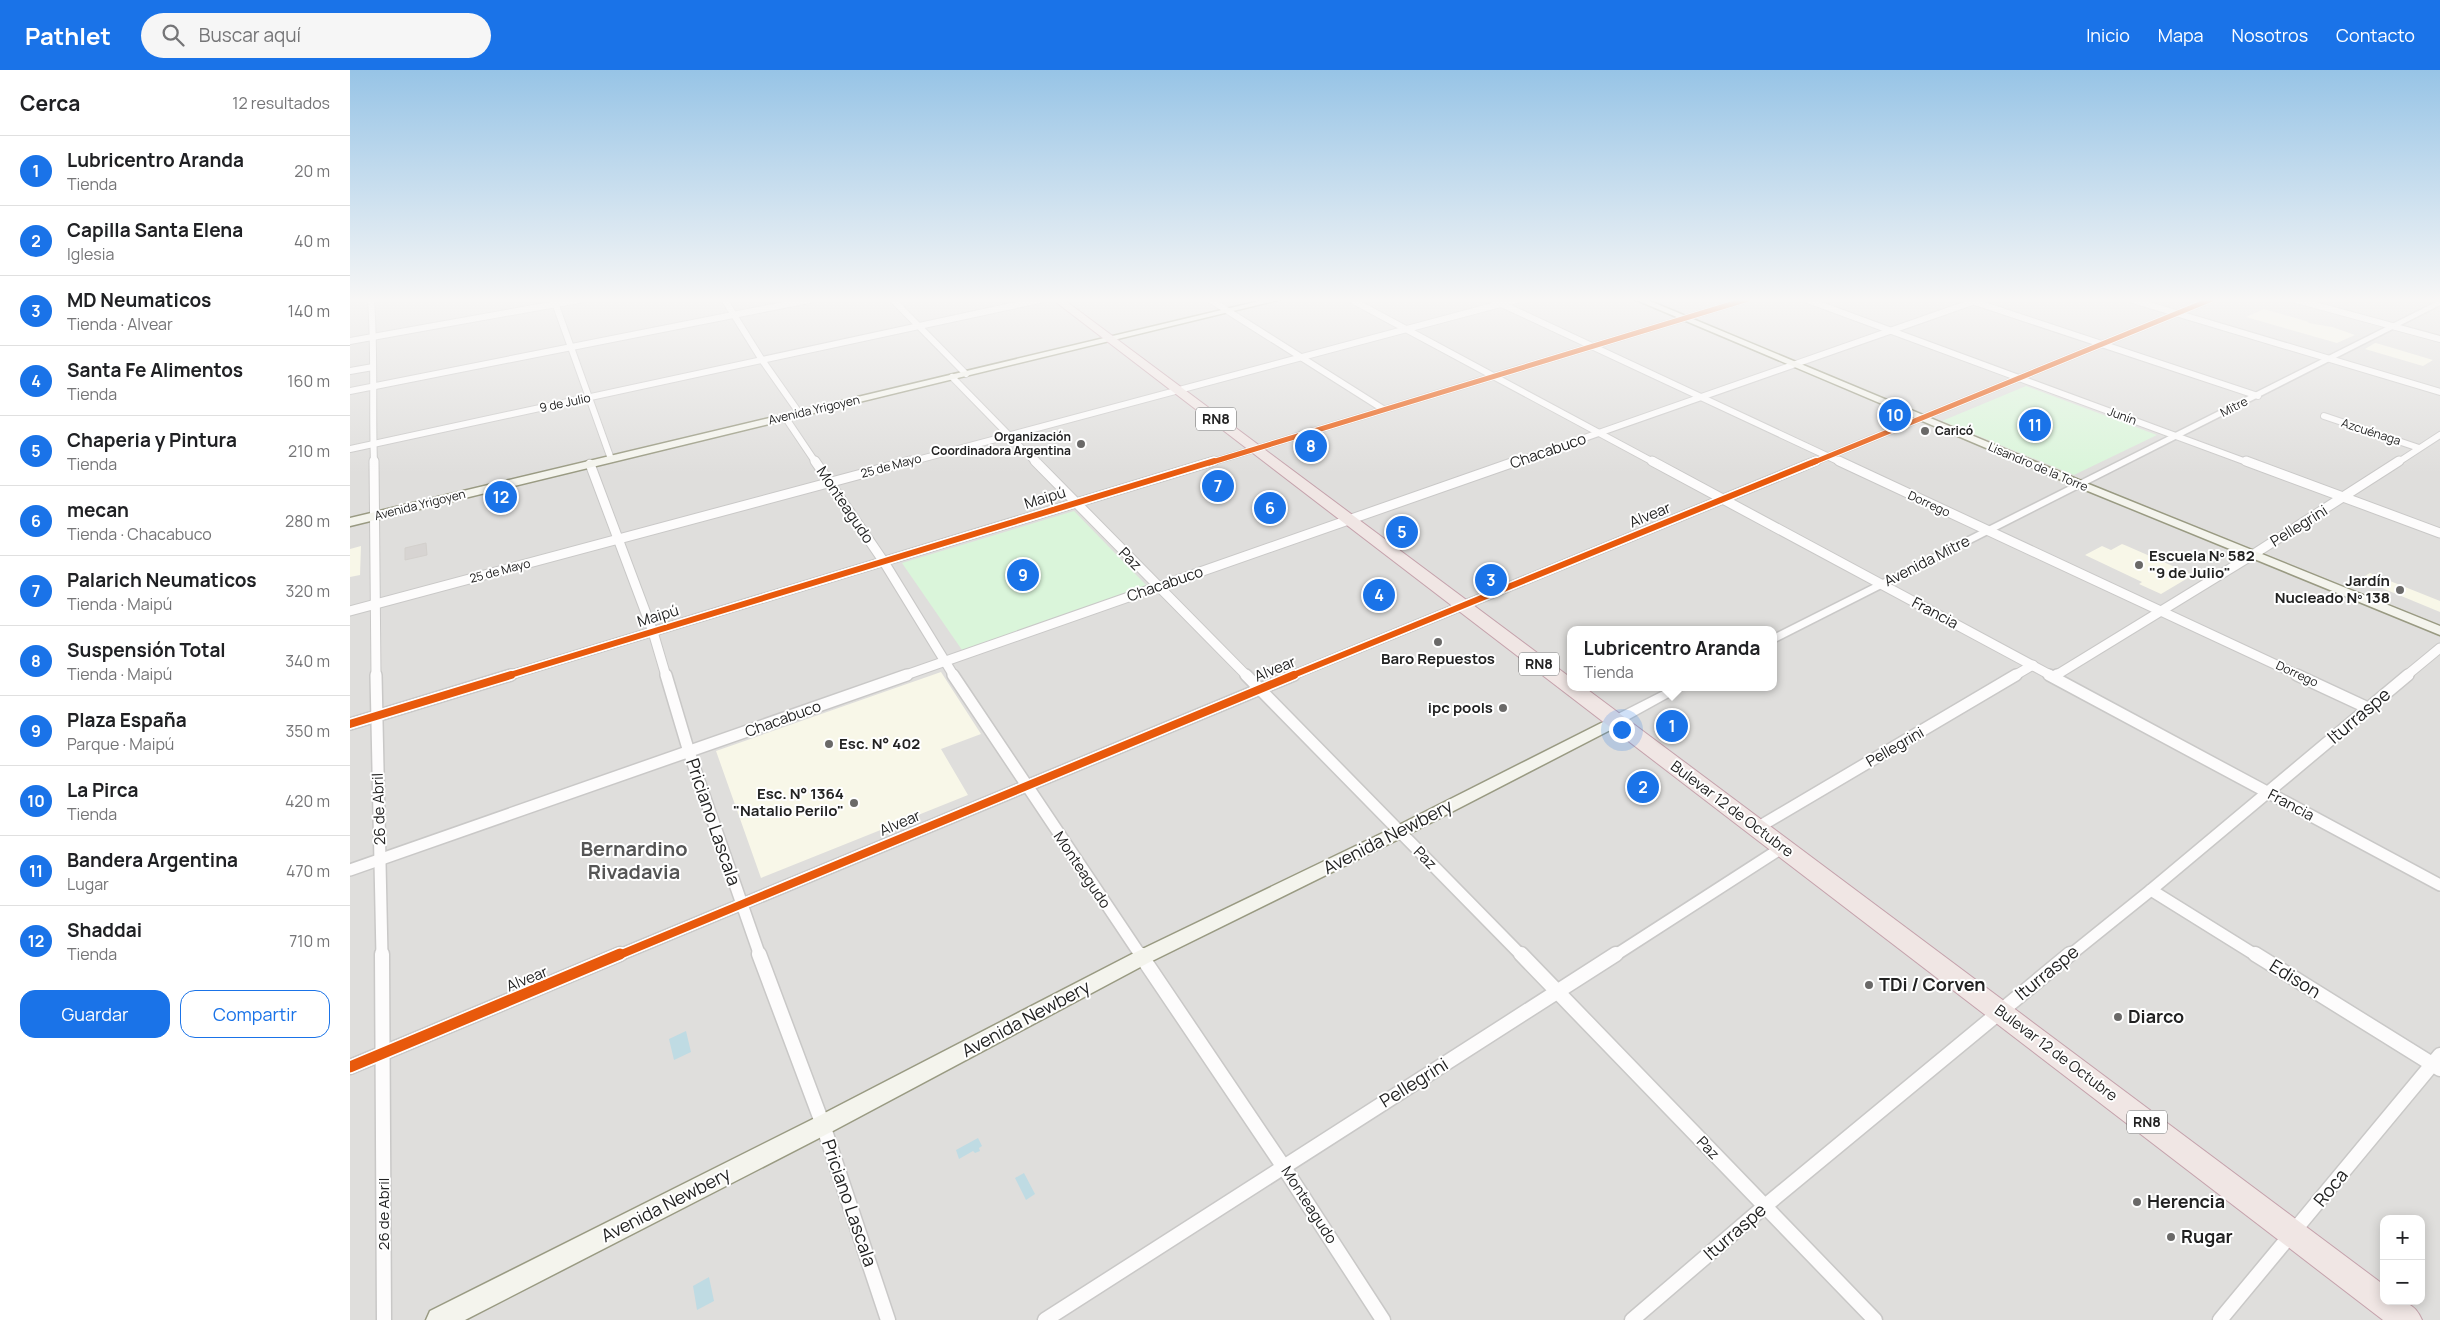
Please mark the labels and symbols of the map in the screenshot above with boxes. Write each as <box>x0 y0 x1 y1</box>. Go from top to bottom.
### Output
street label: 9 de Julio <box>538 389 592 416</box>
street label: Avenida Yrigoyen <box>767 391 861 428</box>
street label: Mitre <box>2217 392 2251 421</box>
pin: 10 <box>1879 396 1911 434</box>
street label: Junín <box>2105 402 2139 429</box>
pin: 11 <box>2019 406 2051 444</box>
road number: RN8 <box>1196 408 1236 430</box>
street label: Azcuénaga <box>2339 414 2403 449</box>
place label: Caricó <box>1935 422 1973 439</box>
marker: Caricó <box>1919 425 1931 437</box>
pin: 8 <box>1295 427 1327 465</box>
place label: Organización Coordinadora Argentina <box>931 428 1071 459</box>
street label: Chacabuco <box>1507 428 1589 473</box>
marker: Organización Coordinadora Argentina <box>1075 438 1087 450</box>
street label: Lisandro de la Torre <box>1986 438 2091 495</box>
street label: 25 de Mayo <box>859 449 923 482</box>
street label: Monteagudo <box>812 462 879 547</box>
pin: 7 <box>1202 467 1234 505</box>
pin: 12 <box>485 478 517 516</box>
street label: Maipú <box>1022 481 1068 514</box>
street label: Avenida Yrigoyen <box>373 485 467 524</box>
street label: Dorrego <box>1905 486 1953 521</box>
pin: 6 <box>1254 489 1286 527</box>
street label: Alvear <box>1626 497 1674 532</box>
street label: Pellegrini <box>2266 500 2331 551</box>
pin: 5 <box>1386 513 1418 551</box>
street label: Avenida Mitre <box>1880 530 1973 591</box>
street label: Paz <box>1114 542 1147 575</box>
place label: Escuela Nº 582 "9 de Julio" <box>2149 545 2255 583</box>
street label: 25 de Mayo <box>468 554 532 587</box>
pin: 9 <box>1007 556 1039 594</box>
marker: Escuela Nº 582 "9 de Julio" <box>2133 559 2145 571</box>
street label: Chacabuco <box>1124 561 1206 606</box>
pin: 3 <box>1475 561 1507 599</box>
place label: Jardín Nucleado Nº 138 <box>2275 570 2390 608</box>
pin: 4 <box>1363 576 1395 614</box>
marker: Jardín Nucleado Nº 138 <box>2394 584 2406 596</box>
street label: Francia <box>1908 592 1962 634</box>
street label: Maipú <box>635 599 681 632</box>
marker: Baro Repuestos <box>1432 636 1444 648</box>
place label: Baro Repuestos <box>1381 648 1495 669</box>
street label: Alvear <box>1251 651 1299 686</box>
road number: RN8 <box>1519 652 1559 676</box>
street label: Dorrego <box>2273 656 2321 691</box>
street label: Iturraspe <box>2322 682 2395 749</box>
street label: Chacabuco <box>742 695 824 742</box>
place label: ipc pools <box>1428 697 1493 718</box>
marker: ipc pools <box>1497 702 1509 714</box>
pin: 1 <box>1656 707 1688 745</box>
your location <box>1609 717 1635 743</box>
street label: Pellegrini <box>1862 722 1928 772</box>
place label: Esc. N° 402 <box>839 733 920 754</box>
marker: Esc. N° 402 <box>823 738 835 750</box>
street label: Priciano Lascala <box>681 755 747 889</box>
street label: Bulevar 12 de Octubre <box>1666 755 1798 862</box>
pin: 2 <box>1627 768 1659 806</box>
street label: 26 de Abril <box>367 773 390 846</box>
place label: Esc. N° 1364 "Natalio Perilo" <box>733 783 844 821</box>
street label: Francia <box>2264 784 2318 826</box>
street label: Avenida Newbery <box>1319 793 1457 879</box>
marker: Esc. N° 1364 "Natalio Perilo" <box>848 797 860 809</box>
street label: Alvear <box>876 804 924 841</box>
street label: Monteagudo <box>1049 827 1116 912</box>
district label: Bernardino Rivadavia <box>580 835 688 885</box>
street label: Paz <box>1409 841 1442 874</box>
street label: Iturraspe <box>2010 939 2083 1005</box>
street label: Edison <box>2265 953 2326 1003</box>
street label: Alvear <box>503 961 551 996</box>
place label: TDi / Corven <box>1879 972 1986 996</box>
street label: Avenida Newbery <box>957 974 1094 1062</box>
marker: TDi / Corven <box>1863 979 1875 991</box>
street label: Bulevar 12 de Octubre <box>1990 999 2122 1106</box>
place label: Diarco <box>2128 1004 2184 1028</box>
marker: Diarco <box>2112 1011 2124 1023</box>
street label: Pellegrini <box>1375 1052 1452 1113</box>
road number: RN8 <box>2127 1110 2167 1134</box>
street label: Paz <box>1692 1131 1725 1164</box>
street label: Priciano Lascala <box>817 1136 883 1270</box>
street label: Avenida Newbery <box>597 1161 735 1247</box>
street label: Monteagudo <box>1276 1162 1342 1248</box>
street label: Roca <box>2308 1164 2353 1211</box>
street label: 26 de Abril <box>373 1178 394 1250</box>
place label: Herencia <box>2147 1189 2225 1213</box>
marker: Herencia <box>2131 1196 2143 1208</box>
street label: Iturraspe <box>1698 1197 1771 1265</box>
place label: Rugar <box>2181 1224 2233 1248</box>
marker: Rugar <box>2165 1231 2177 1243</box>

